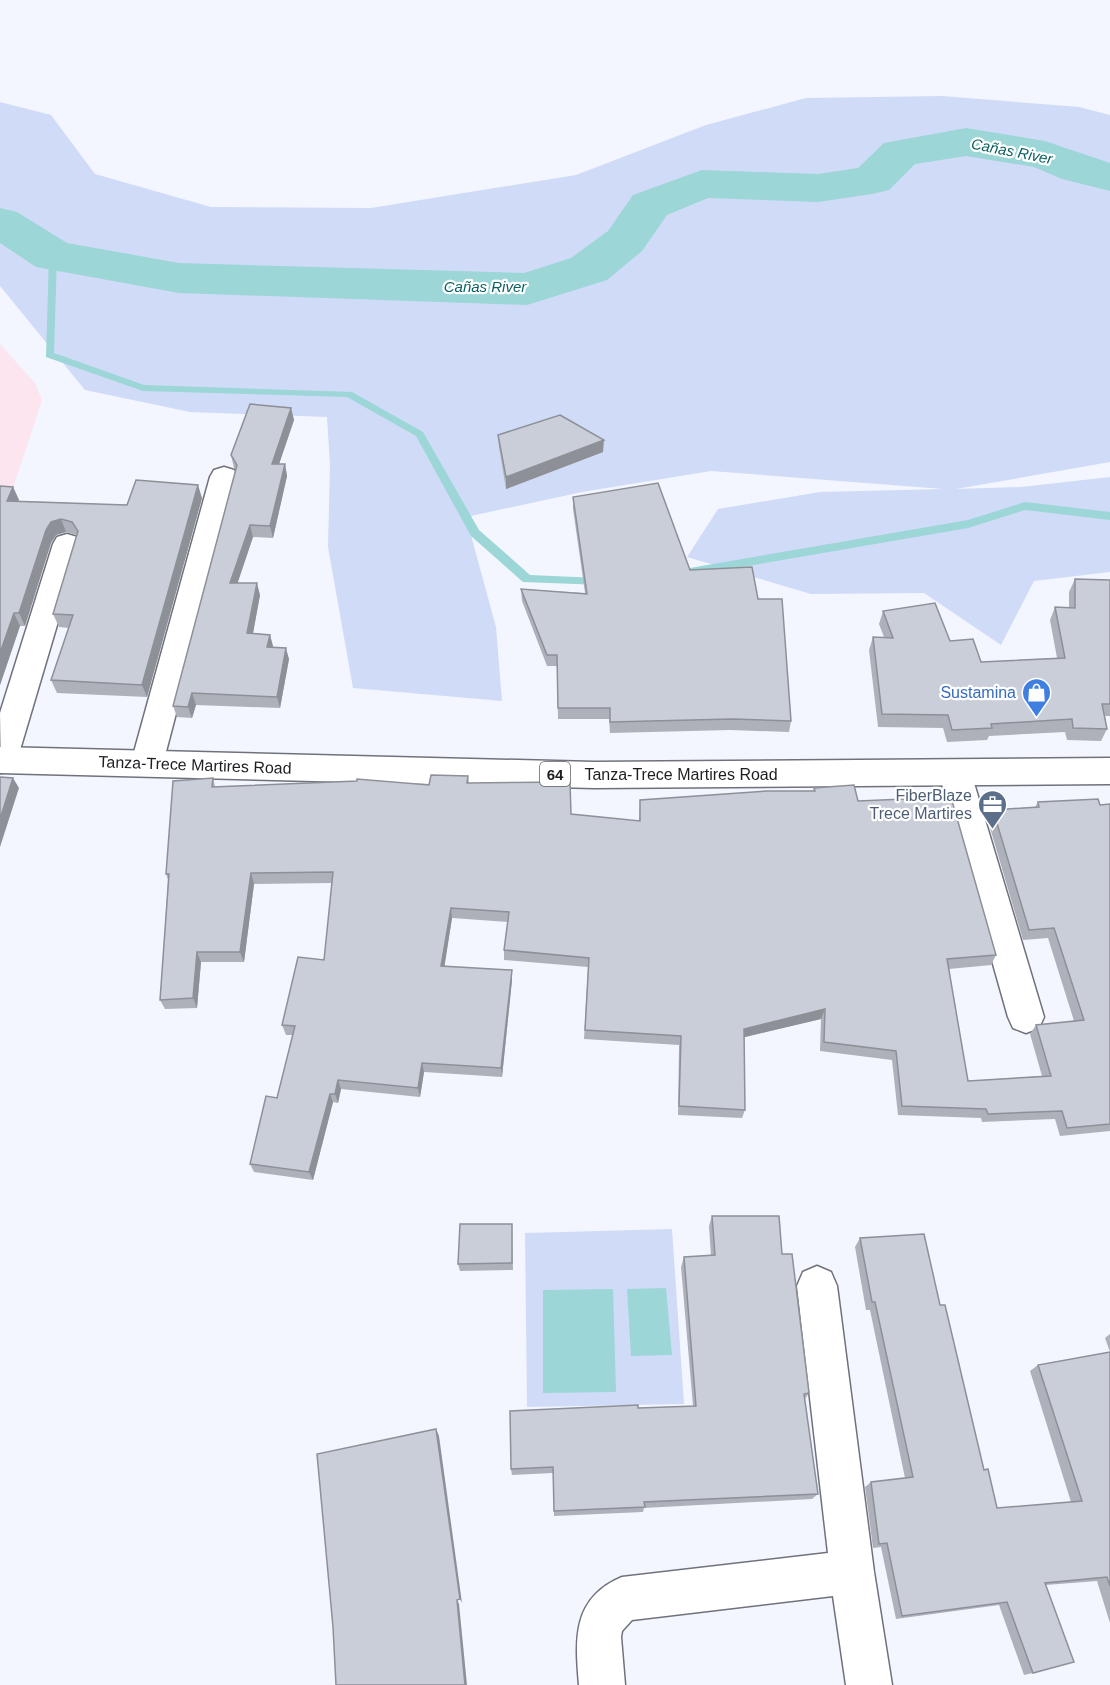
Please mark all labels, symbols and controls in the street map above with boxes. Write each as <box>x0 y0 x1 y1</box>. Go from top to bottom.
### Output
water label: Cañas River <box>970 135 1055 167</box>
water label: Cañas River <box>444 278 527 295</box>
shop icon: Sustamina <box>1021 676 1053 718</box>
place label: Sustamina <box>940 684 1016 701</box>
street label: Tanza-Trece Martires Road <box>98 753 292 777</box>
road number: 64 <box>540 762 570 786</box>
street label: Tanza-Trece Martires Road <box>584 766 778 783</box>
place label: FiberBlaze Trece Martires <box>869 787 972 822</box>
office icon: FiberBlaze Trece Martires <box>977 788 1009 830</box>

